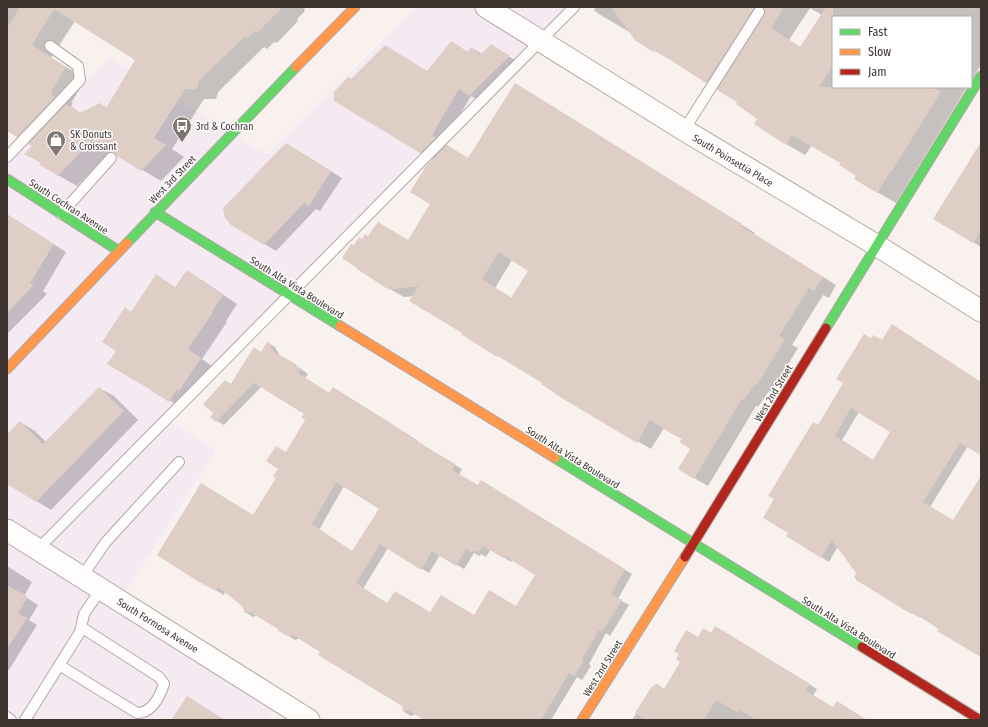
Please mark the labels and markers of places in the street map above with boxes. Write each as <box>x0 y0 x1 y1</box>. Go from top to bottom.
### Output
bus stop icon: 3rd & Cochran <box>171 115 193 143</box>
place label: 3rd & Cochran <box>196 121 253 133</box>
shop icon: SK Donuts & Croissant <box>45 129 67 157</box>
place label: SK Donuts & Croissant <box>70 129 117 153</box>

